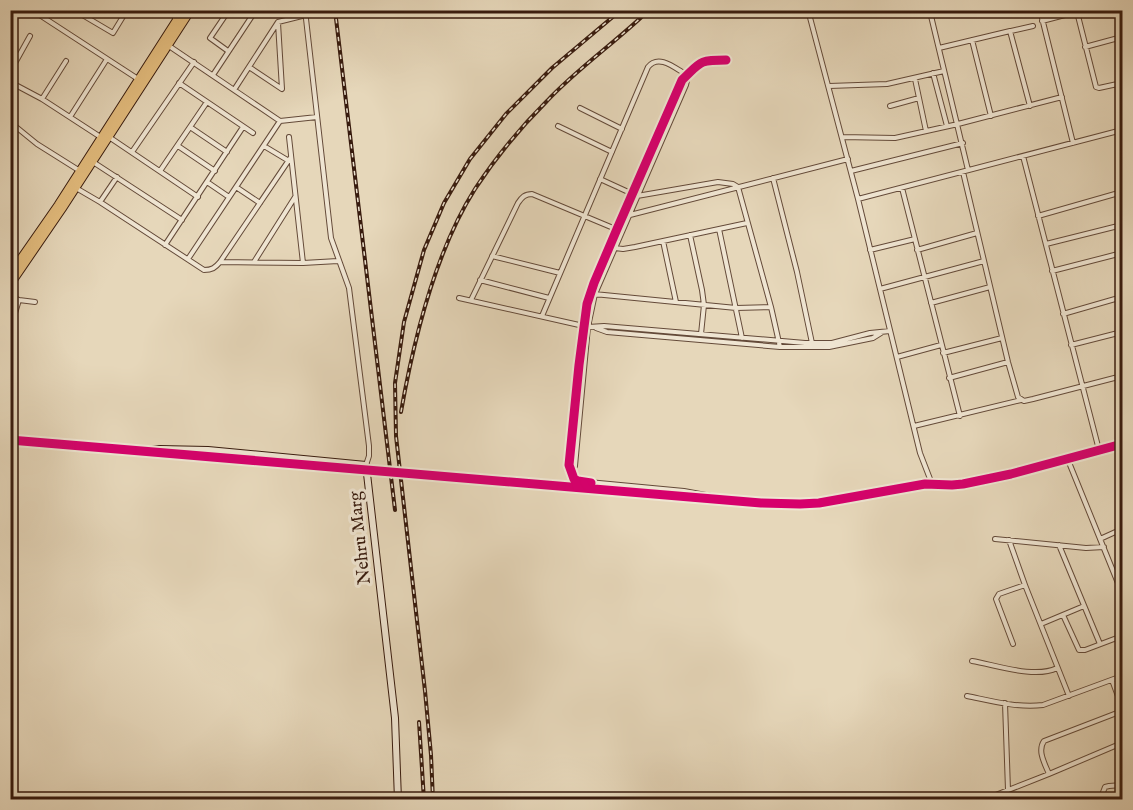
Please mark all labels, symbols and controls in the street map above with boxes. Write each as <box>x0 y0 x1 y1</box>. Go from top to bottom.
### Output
street label: Nehru Marg <box>344 490 377 586</box>

